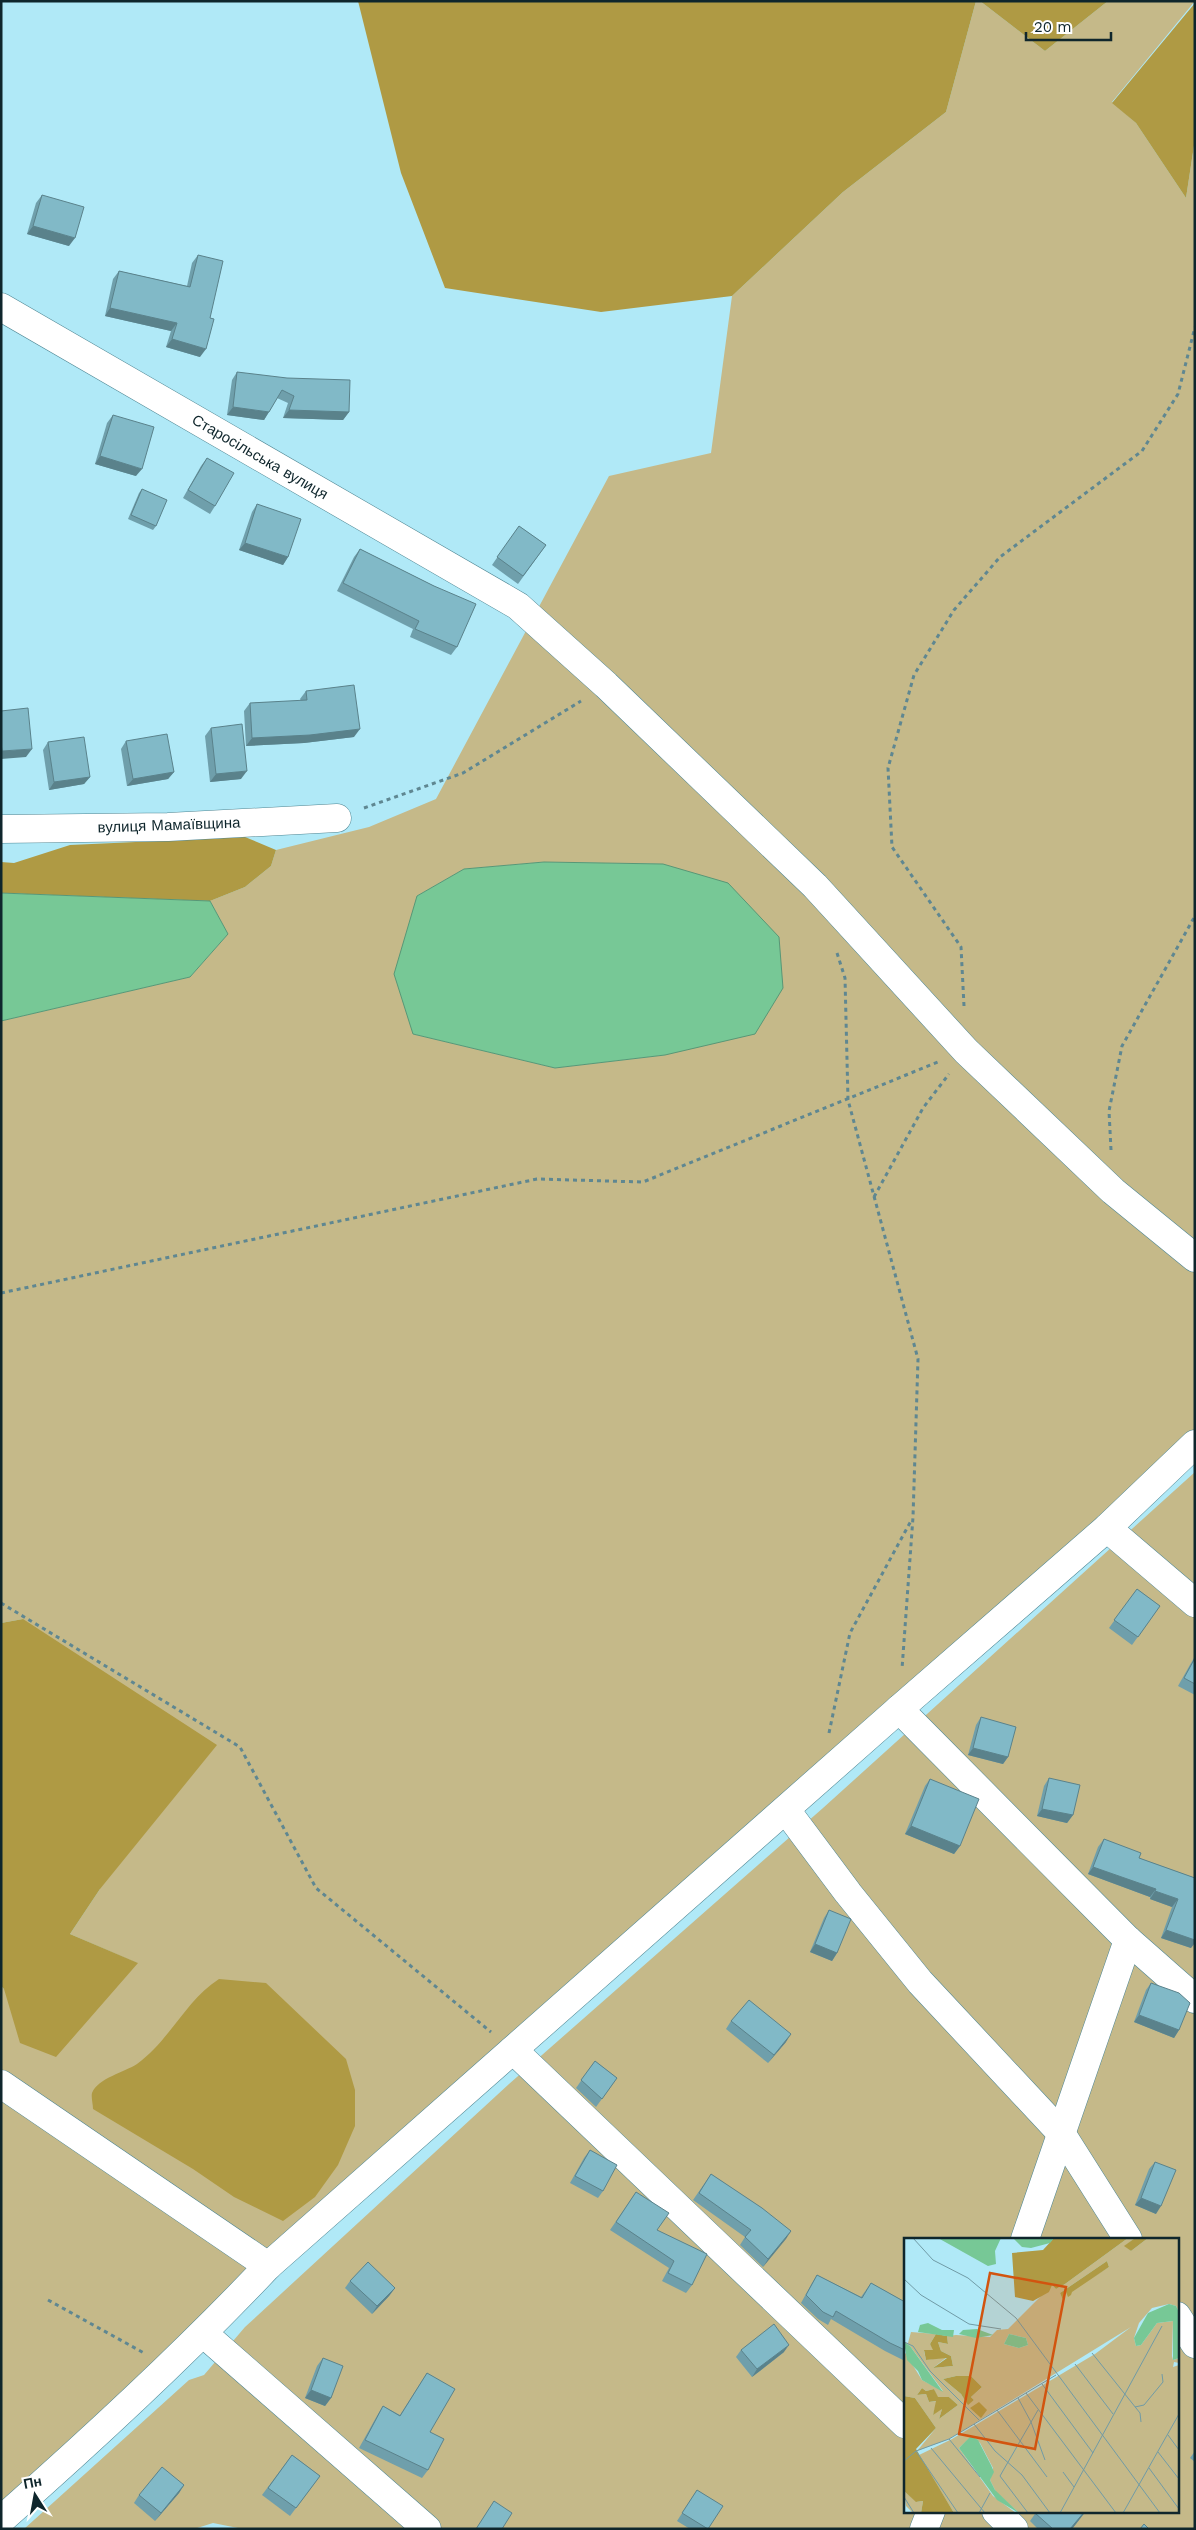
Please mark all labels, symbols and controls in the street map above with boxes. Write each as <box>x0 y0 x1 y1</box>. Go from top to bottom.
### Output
scale bar <box>1026 10 1111 42</box>
text: 20 m <box>1034 18 1072 36</box>
street label: Старосільська вулиця <box>189 411 331 503</box>
street label: вулиця Мамаївщина <box>97 813 241 836</box>
inset map <box>904 2238 1178 2512</box>
north arrow <box>10 2470 60 2520</box>
text: Пн <box>22 2473 43 2492</box>

